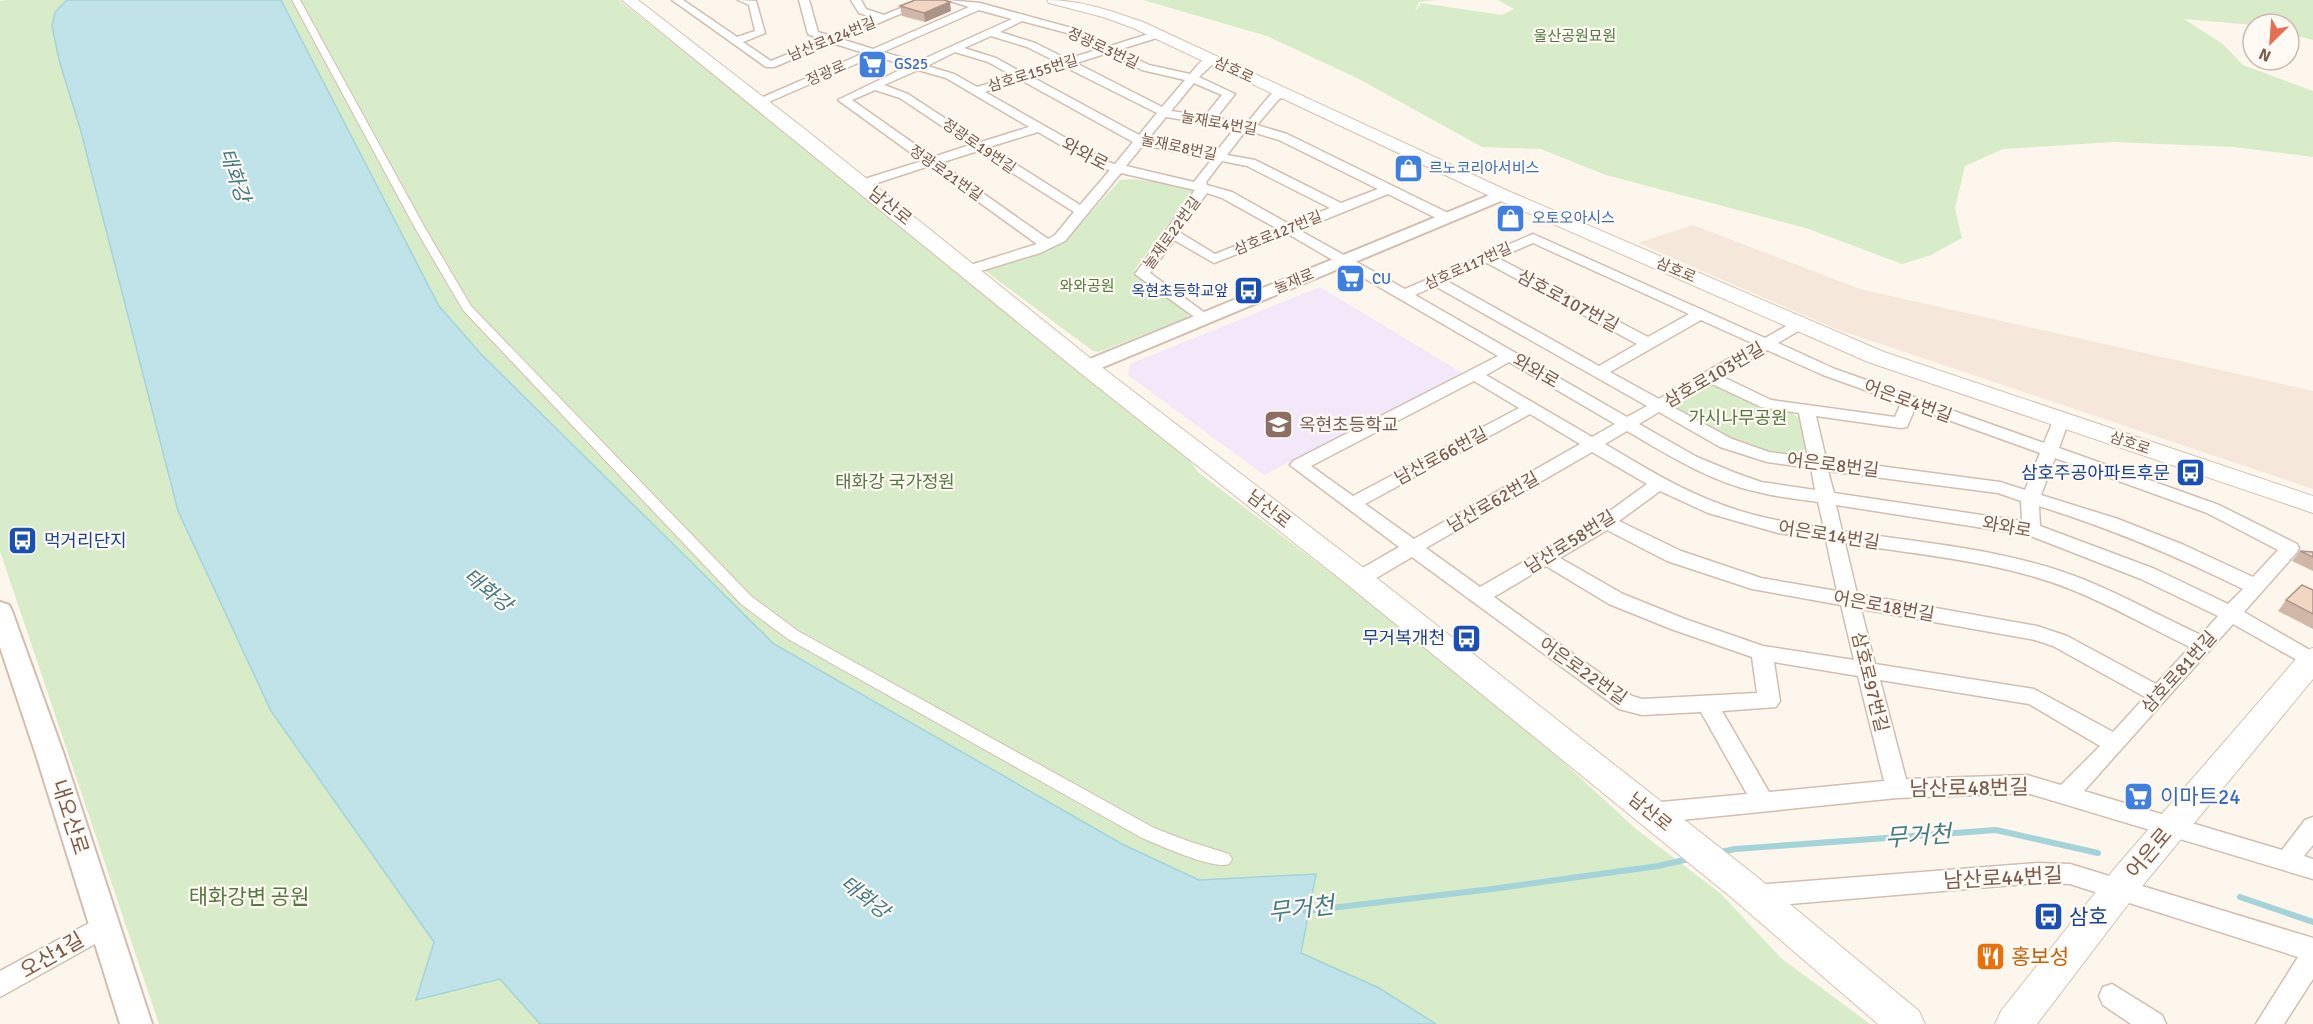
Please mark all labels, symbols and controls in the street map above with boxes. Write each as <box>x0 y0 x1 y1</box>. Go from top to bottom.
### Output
north arrow <box>2241 12 2301 72</box>
street label: 남산로124번길 <box>785 13 879 65</box>
street label: 정광로3번길 <box>1064 24 1142 72</box>
park label: 울산공원묘원 <box>1534 27 1616 45</box>
text: N <box>2256 43 2274 66</box>
supermarket icon: GS25 <box>857 48 889 80</box>
street label: 삼호로155번길 <box>986 51 1080 95</box>
street label: 삼호로 <box>1211 53 1257 87</box>
place label: GS25 <box>894 55 928 73</box>
street label: 정광로 <box>803 56 849 90</box>
street label: 눌재로4번길 <box>1179 107 1259 139</box>
street label: 정광로19번길 <box>939 115 1019 177</box>
street label: 눌재로8번길 <box>1139 130 1219 164</box>
street label: 와와로 <box>1058 133 1112 175</box>
street label: 정광로21번길 <box>906 141 986 205</box>
water label: 태화강 <box>214 145 256 208</box>
shop icon: 르노코리아서비스 <box>1392 152 1424 184</box>
place label: 르노코리아서비스 <box>1429 159 1540 177</box>
street label: 남산로 <box>864 182 916 230</box>
street label: 눌재로22번길 <box>1140 193 1204 273</box>
shop icon: 오토오아시스 <box>1495 202 1527 234</box>
street label: 삼호로127번길 <box>1231 207 1325 259</box>
place label: 오토오아시스 <box>1532 209 1615 227</box>
street label: 삼호로117번길 <box>1422 239 1514 293</box>
street label: 삼호로 <box>1653 254 1699 286</box>
supermarket icon: CU <box>1335 263 1367 295</box>
street label: 눌재로 <box>1271 265 1317 297</box>
street label: 삼호로107번길 <box>1513 265 1623 337</box>
place label: CU <box>1372 270 1391 288</box>
bus stop icon: 옥현초등학교앞 <box>1233 275 1265 307</box>
park label: 와와공원 <box>1059 277 1115 295</box>
place label: 옥현초등학교앞 <box>1131 282 1228 300</box>
street label: 삼호로103번길 <box>1660 337 1768 413</box>
street label: 와와로 <box>1509 349 1563 393</box>
street label: 어은로4번길 <box>1861 375 1955 427</box>
park label: 가시나무공원 <box>1688 407 1788 429</box>
school or university icon: 옥현초등학교 <box>1262 409 1294 441</box>
place label: 옥현초등학교 <box>1299 414 1398 436</box>
street label: 남산로66번길 <box>1391 422 1491 490</box>
street label: 삼호로 <box>2107 428 2153 458</box>
street label: 어은로8번길 <box>1786 448 1880 482</box>
bus stop icon: 삼호주공아파트후문 <box>2175 457 2207 489</box>
place label: 삼호주공아파트후문 <box>2021 462 2170 484</box>
street label: 남산로62번길 <box>1443 467 1543 537</box>
park label: 태화강 국가정원 <box>835 471 955 493</box>
street label: 남산로 <box>1243 485 1295 533</box>
street label: 남산로58번길 <box>1521 506 1619 578</box>
street label: 와와로 <box>1981 512 2033 542</box>
street label: 어은로14번길 <box>1777 516 1881 554</box>
bus stop icon: 먹거리단지 <box>7 525 39 557</box>
place label: 먹거리단지 <box>44 530 127 552</box>
water label: 태화강 <box>458 563 519 619</box>
street label: 어은로18번길 <box>1832 586 1936 626</box>
bus stop icon: 무거복개천 <box>1450 622 1482 654</box>
place label: 무거복개천 <box>1362 627 1445 649</box>
street label: 삼호로81번길 <box>2137 627 2221 717</box>
street label: 삼호로97번길 <box>1847 630 1893 734</box>
street label: 어은로22번길 <box>1535 633 1631 709</box>
street label: 남산로48번길 <box>1909 774 2029 802</box>
street label: 내오산로 <box>46 776 94 858</box>
supermarket icon: 이마트24 <box>2123 781 2155 813</box>
place label: 이마트24 <box>2160 784 2241 810</box>
street label: 남산로 <box>1624 788 1676 836</box>
water label: 무거천 <box>1884 819 1955 853</box>
street label: 어은로 <box>2120 822 2178 884</box>
street label: 남산로44번길 <box>1943 862 2063 894</box>
water label: 태화강 <box>835 871 896 926</box>
park label: 태화강변 공원 <box>189 884 309 910</box>
water label: 무거천 <box>1266 890 1339 928</box>
bus stop icon: 삼호 <box>2032 901 2064 933</box>
place label: 삼호 <box>2069 904 2108 930</box>
street label: 오산1길 <box>15 926 89 984</box>
restaurant icon: 홍보성 <box>1974 941 2006 973</box>
place label: 홍보성 <box>2011 944 2069 970</box>

